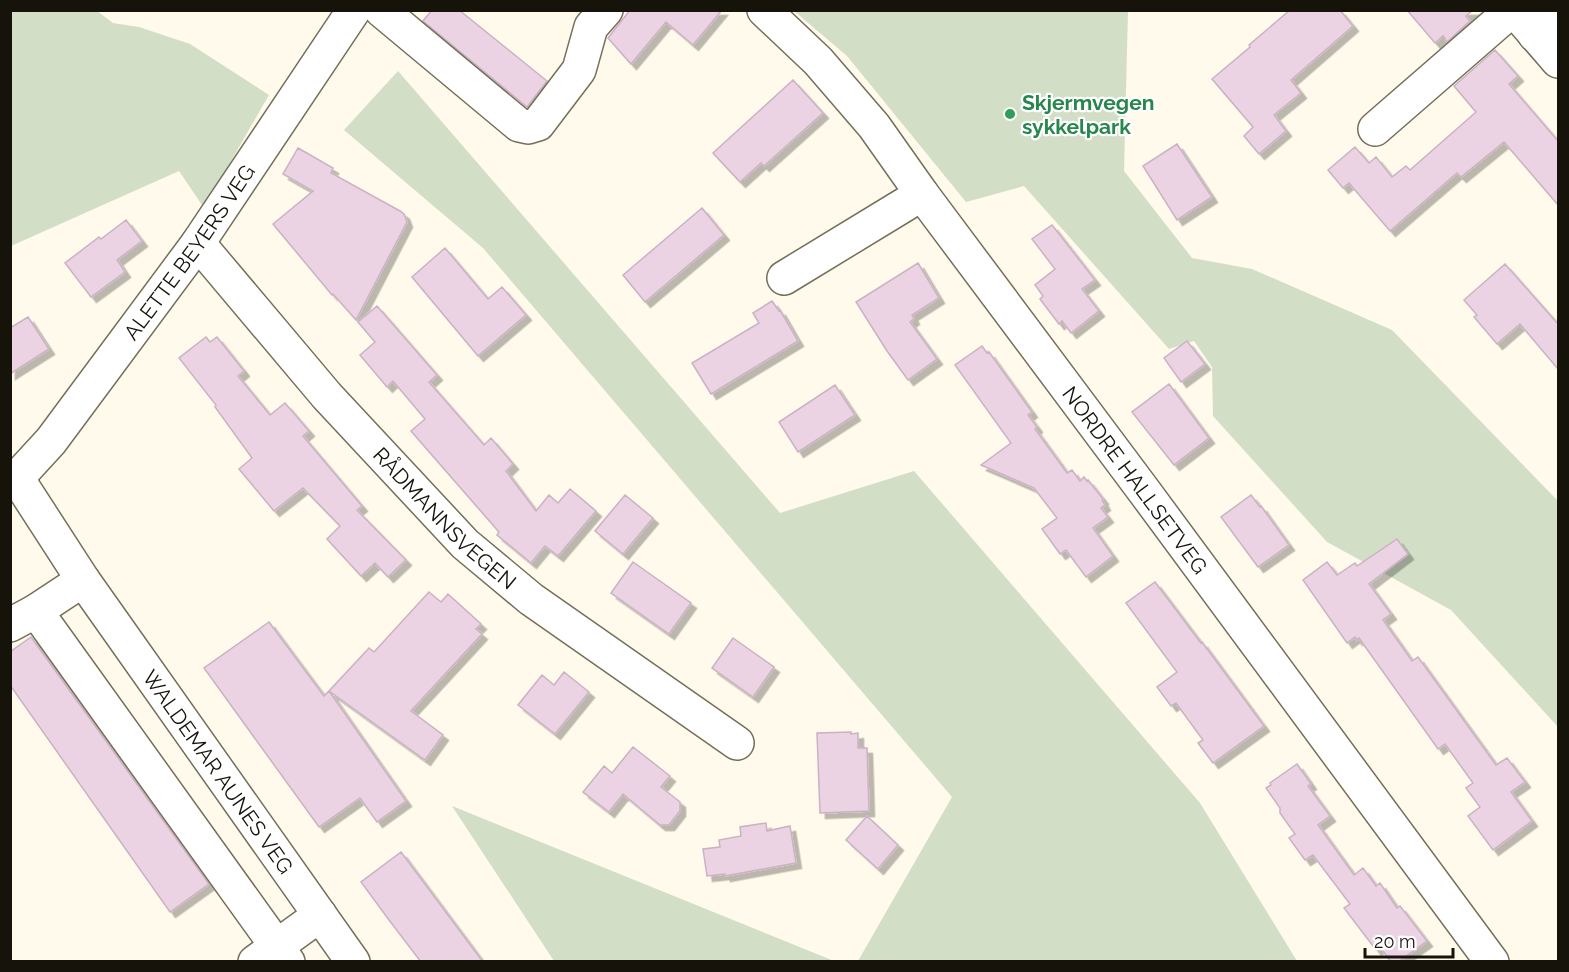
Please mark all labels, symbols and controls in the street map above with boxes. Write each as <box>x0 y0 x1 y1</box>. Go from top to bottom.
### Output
place label: Skjermvegen sykkelpark <box>1022 90 1154 139</box>
marker: Skjermvegen sykkelpark <box>1003 107 1017 121</box>
street label: ALETTE BEYERS VEG <box>118 159 260 344</box>
street label: NORDRE HALLSETVEG <box>1058 381 1213 578</box>
street label: RÅDMANNSVEGEN <box>369 442 521 594</box>
street label: WALDEMAR AUNES VEG <box>138 665 299 878</box>
scale bar <box>1365 921 1454 959</box>
text: 20 m <box>1374 931 1416 952</box>

